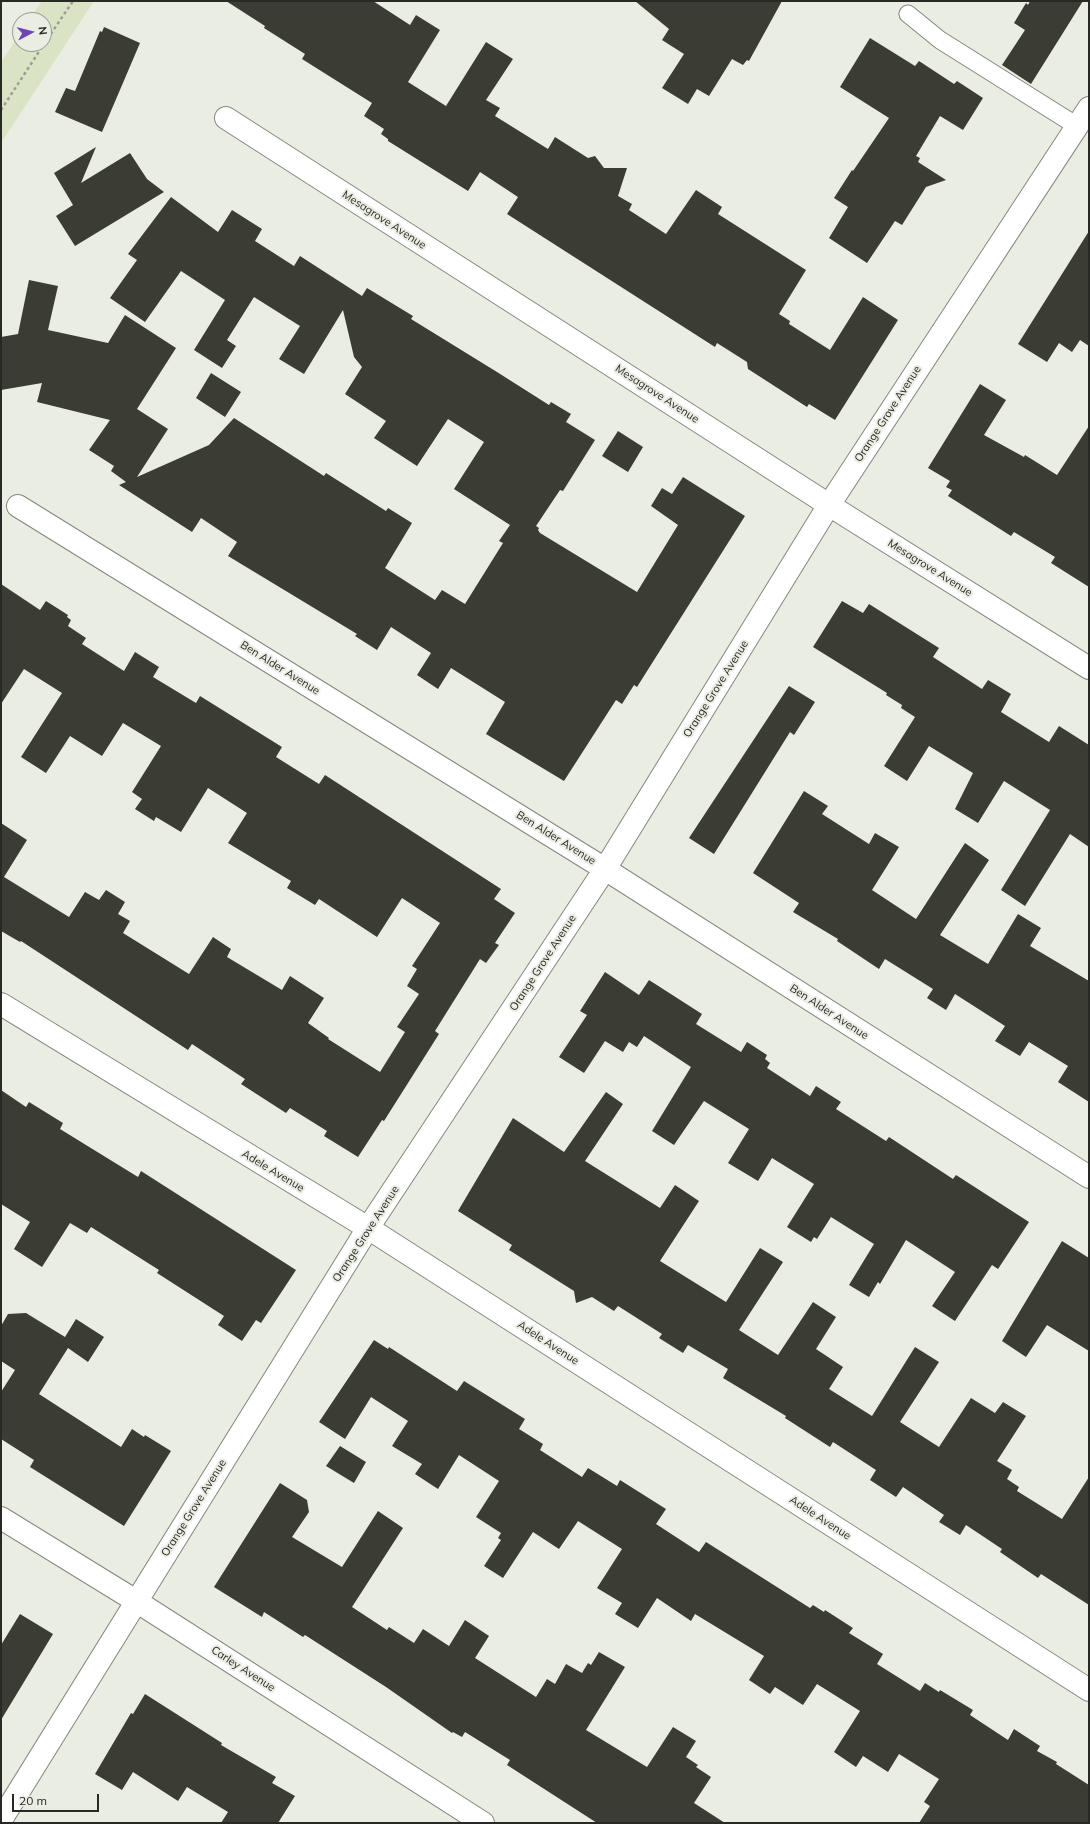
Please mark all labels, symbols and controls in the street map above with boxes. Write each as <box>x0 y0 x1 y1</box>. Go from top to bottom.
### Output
north arrow <box>12 12 52 52</box>
text: N <box>35 26 50 36</box>
street label: Mesagrove Avenue <box>340 188 428 252</box>
street label: Mesagrove Avenue <box>613 362 701 426</box>
street label: Orange Grove Avenue <box>852 363 924 465</box>
street label: Mesagrove Avenue <box>885 537 975 599</box>
street label: Ben Alder Avenue <box>238 638 322 698</box>
street label: Orange Grove Avenue <box>681 638 751 740</box>
street label: Ben Alder Avenue <box>514 808 598 868</box>
street label: Orange Grove Avenue <box>507 912 579 1014</box>
street label: Ben Alder Avenue <box>787 982 871 1042</box>
street label: Adele Avenue <box>239 1147 307 1195</box>
street label: Orange Grove Avenue <box>330 1183 402 1285</box>
street label: Adele Avenue <box>515 1318 581 1368</box>
street label: Orange Grove Avenue <box>159 1457 229 1559</box>
street label: Adele Avenue <box>787 1493 853 1543</box>
street label: Carley Avenue <box>209 1643 277 1695</box>
scale bar <box>14 1786 101 1812</box>
text: 20 m <box>19 1793 47 1808</box>

